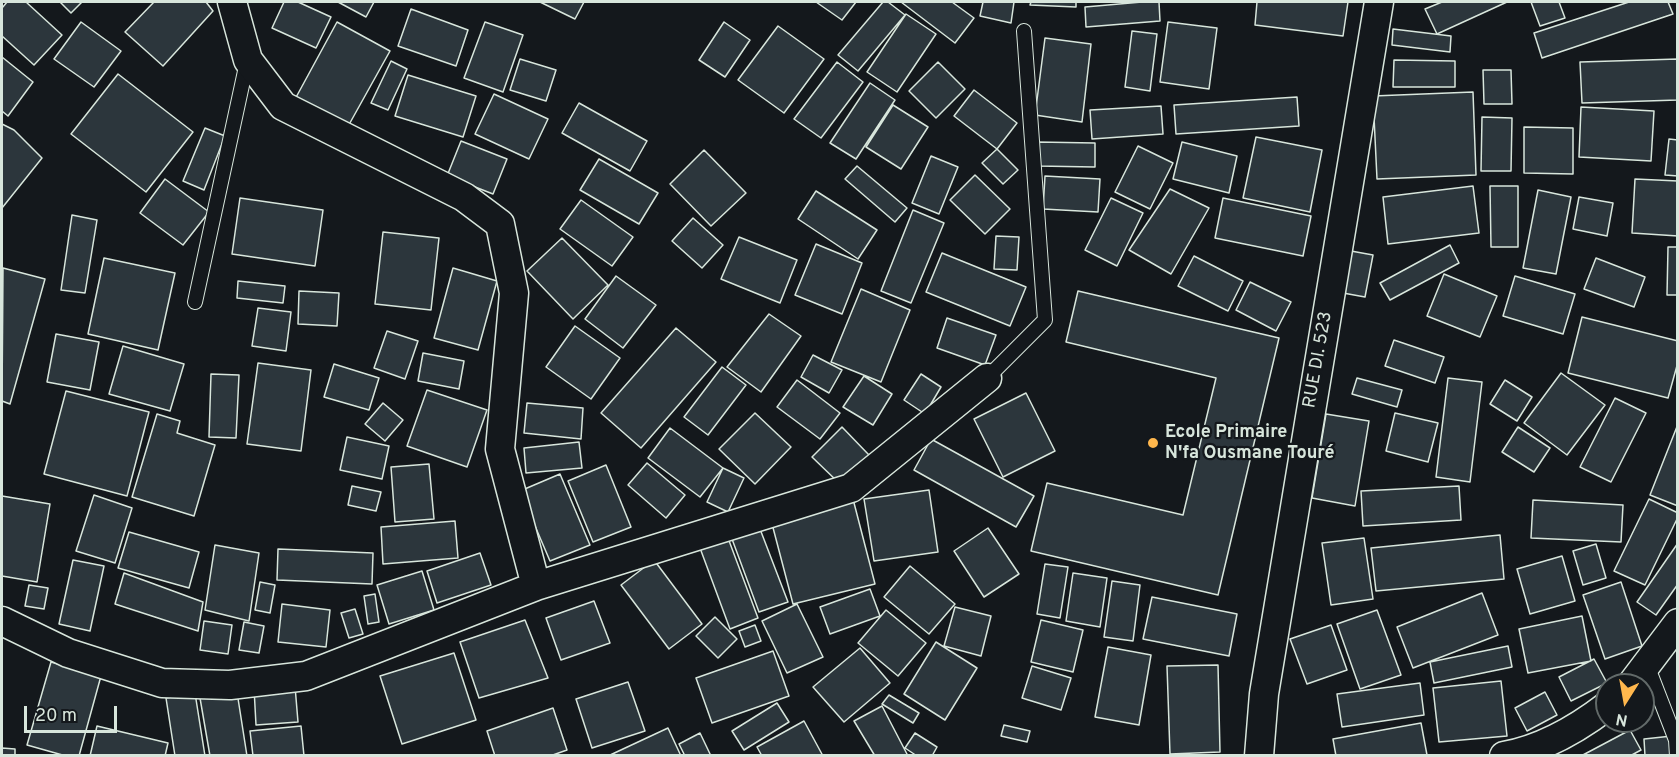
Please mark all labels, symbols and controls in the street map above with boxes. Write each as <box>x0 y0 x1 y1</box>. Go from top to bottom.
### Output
street label: RUE DI. 523 <box>1300 310 1338 410</box>
place label: Ecole Primaire N'fa Ousmane Touré <box>1165 422 1334 464</box>
marker: Ecole Primaire N'fa Ousmane Touré <box>1146 436 1160 450</box>
north arrow <box>1595 673 1655 733</box>
scale bar <box>27 694 120 732</box>
text: 20 m <box>35 705 77 728</box>
text: N <box>1614 708 1629 730</box>

